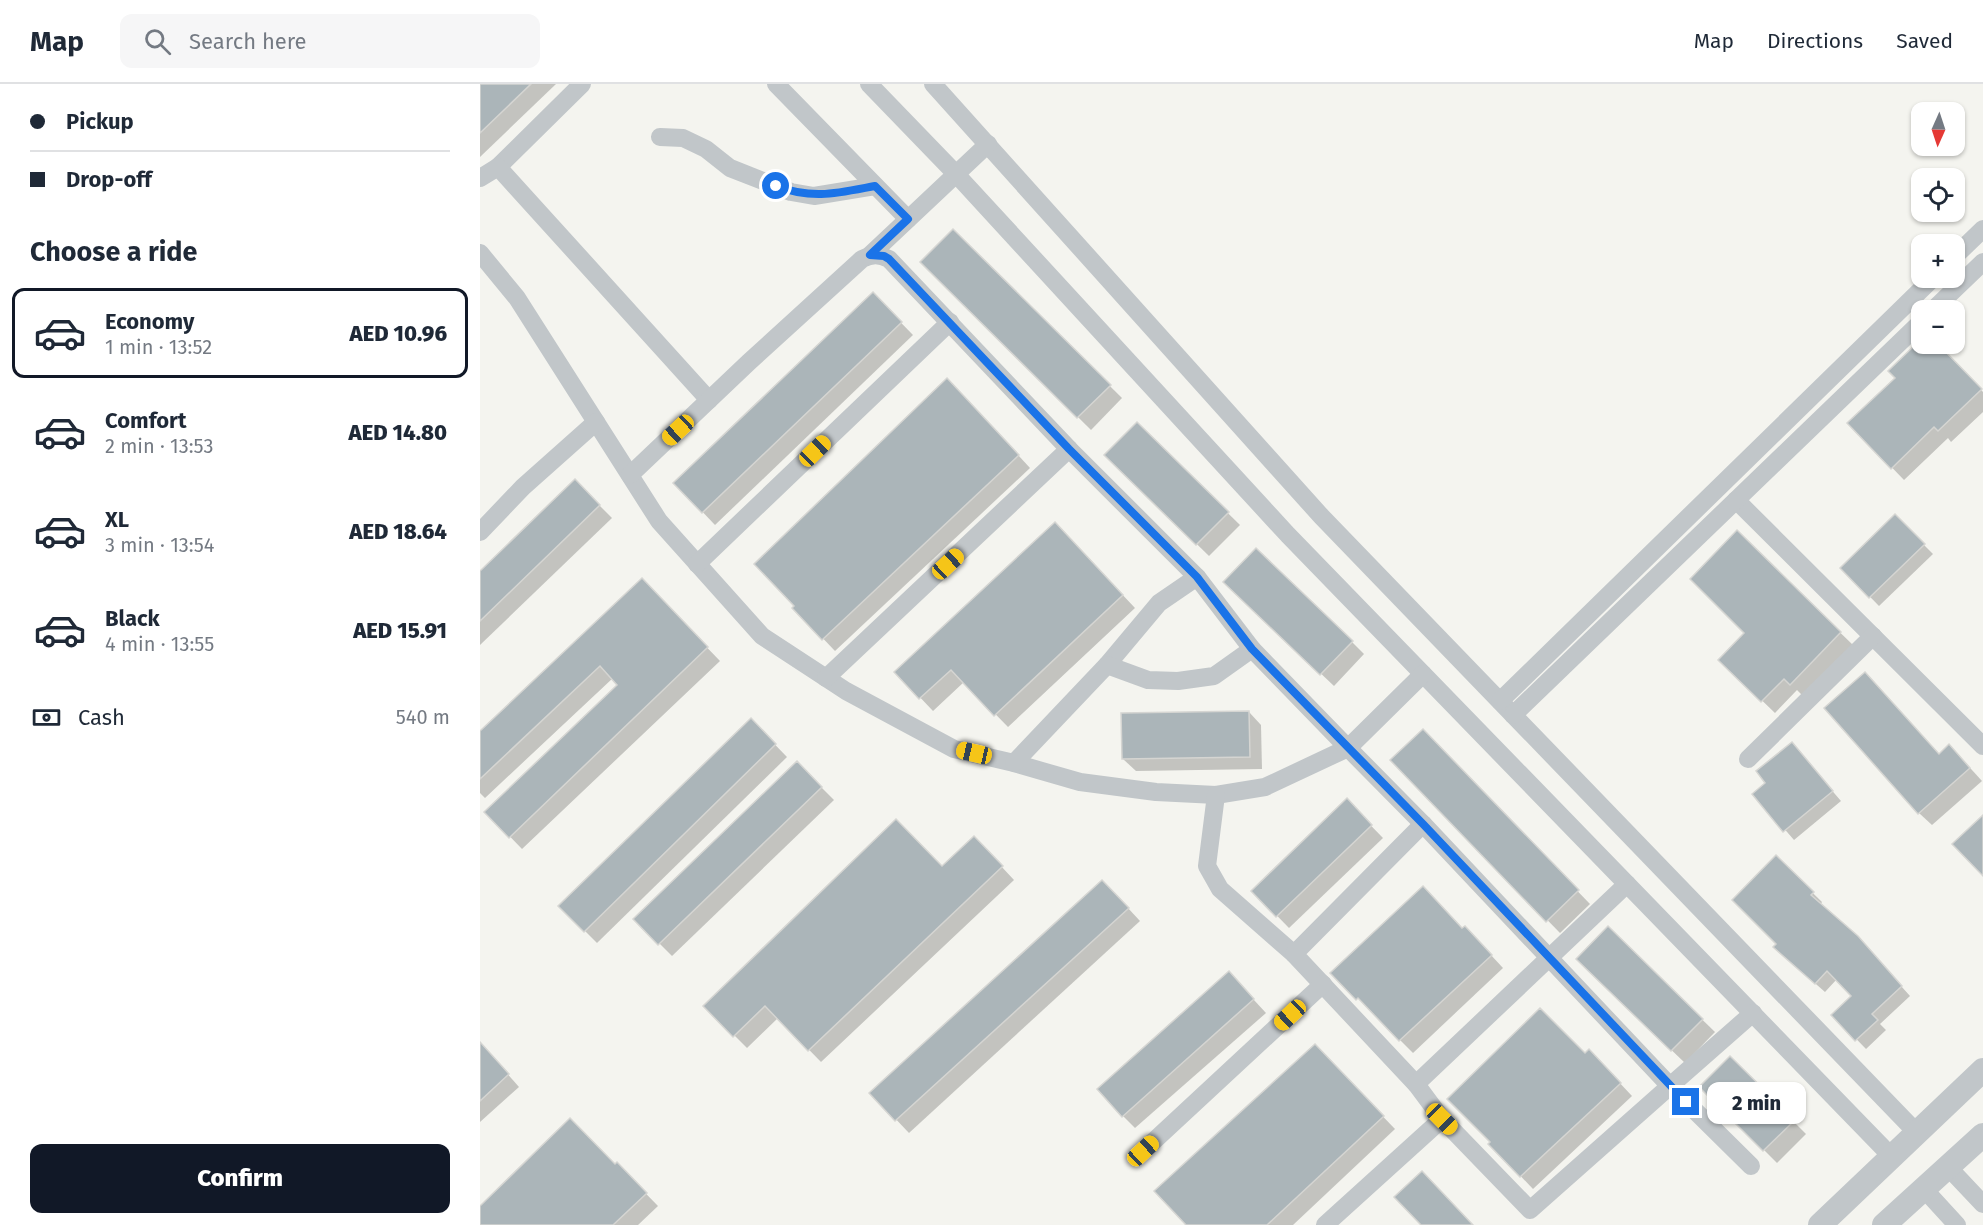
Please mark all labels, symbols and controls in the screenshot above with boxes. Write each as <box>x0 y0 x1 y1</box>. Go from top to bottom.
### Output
search box <box>120 14 540 68</box>
text: Map <box>30 25 84 58</box>
icon: search <box>141 25 174 58</box>
text: Search here <box>189 28 307 55</box>
text: Map <box>1694 28 1734 54</box>
text: Directions <box>1767 28 1863 54</box>
text: Saved <box>1896 28 1953 54</box>
north arrow <box>1911 102 1965 156</box>
map controls <box>1911 102 1965 354</box>
text: Pickup <box>66 108 134 135</box>
text: Drop-off <box>66 166 152 193</box>
button: locate <box>1911 168 1965 222</box>
route start <box>762 172 789 199</box>
button: + <box>1911 234 1965 288</box>
text: Choose a ride <box>30 236 197 268</box>
button: − <box>1911 300 1965 354</box>
icon: car <box>33 306 87 360</box>
text: Economy <box>105 308 194 335</box>
text: AED 10.96 <box>350 320 447 347</box>
text: 1 min · 13:52 <box>105 335 212 359</box>
icon: car <box>33 405 87 459</box>
text: Comfort <box>105 407 186 434</box>
car <box>659 411 697 449</box>
text: AED 14.80 <box>349 419 447 446</box>
car <box>796 432 834 470</box>
text: 2 min · 13:53 <box>105 434 213 458</box>
icon: car <box>33 504 87 558</box>
text: XL <box>105 506 129 533</box>
text: AED 18.64 <box>349 518 447 545</box>
text: 3 min · 13:54 <box>105 533 214 557</box>
car <box>929 545 967 583</box>
icon: car <box>33 603 87 657</box>
text: Black <box>105 605 160 632</box>
text: AED 15.91 <box>353 617 447 644</box>
text: 4 min · 13:55 <box>105 632 214 656</box>
icon: cash <box>30 701 63 734</box>
text: Cash <box>78 704 125 731</box>
text: 540 m <box>396 705 450 729</box>
car <box>954 740 994 766</box>
car <box>1271 996 1309 1034</box>
callout: 2 min <box>1707 1081 1806 1123</box>
route end <box>1672 1088 1699 1115</box>
text: 2 min <box>1732 1091 1781 1115</box>
car <box>1423 1100 1461 1138</box>
car <box>1124 1132 1162 1170</box>
button: Confirm <box>30 1144 450 1213</box>

